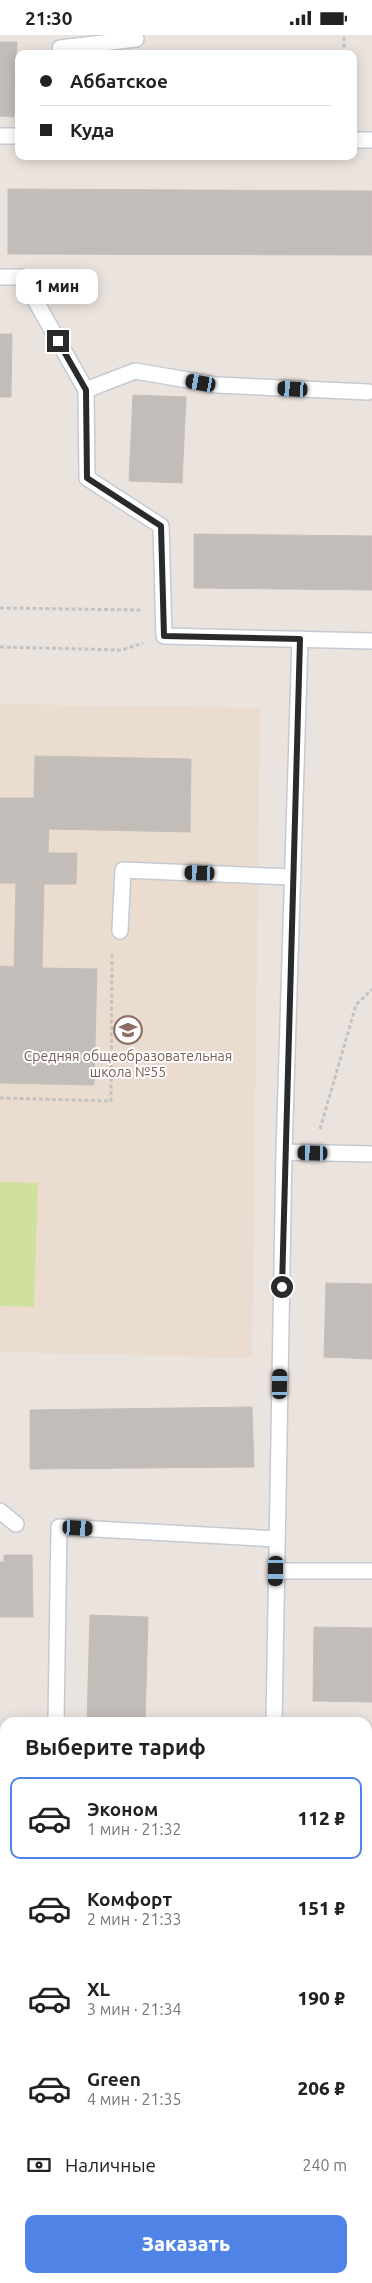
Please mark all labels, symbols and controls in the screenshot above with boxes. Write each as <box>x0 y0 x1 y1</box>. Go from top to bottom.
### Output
text: 21:30 <box>25 7 73 29</box>
text: Аббатское <box>70 70 168 92</box>
text: Куда <box>70 119 114 141</box>
callout: 1 мин <box>17 269 99 303</box>
text: 1 мин <box>35 277 79 295</box>
route end <box>47 330 69 352</box>
car <box>184 373 217 393</box>
car <box>277 381 308 397</box>
car <box>184 865 215 881</box>
school or university icon: Средняя общеобразовательная школа №55 <box>113 1015 143 1045</box>
place label: Средняя общеобразовательная школа №55 <box>24 1048 232 1080</box>
car <box>297 1145 328 1161</box>
route start <box>271 1276 293 1298</box>
car <box>272 1369 287 1399</box>
car <box>62 1520 93 1536</box>
car <box>268 1556 283 1586</box>
text: Выберите тариф <box>25 1734 206 1759</box>
icon: car <box>27 1796 72 1841</box>
text: Эконом <box>87 1798 158 1820</box>
text: 112 ₽ <box>298 1807 345 1829</box>
text: 1 мин · 21:32 <box>87 1820 181 1838</box>
icon: car <box>27 1886 72 1931</box>
text: Комфорт <box>87 1888 172 1910</box>
text: 151 ₽ <box>298 1897 345 1919</box>
text: 2 мин · 21:33 <box>87 1910 181 1928</box>
icon: car <box>27 1976 72 2021</box>
text: XL <box>87 1978 110 2000</box>
text: 190 ₽ <box>298 1987 345 2009</box>
text: 3 мин · 21:34 <box>87 2000 181 2018</box>
icon: car <box>27 2066 72 2111</box>
text: Green <box>87 2068 141 2090</box>
text: 206 ₽ <box>298 2077 345 2099</box>
text: 4 мин · 21:35 <box>87 2090 181 2108</box>
icon: cash <box>25 2151 53 2179</box>
text: Наличные <box>65 2154 156 2176</box>
text: 240 m <box>302 2156 347 2174</box>
button: Заказать <box>25 2215 347 2273</box>

